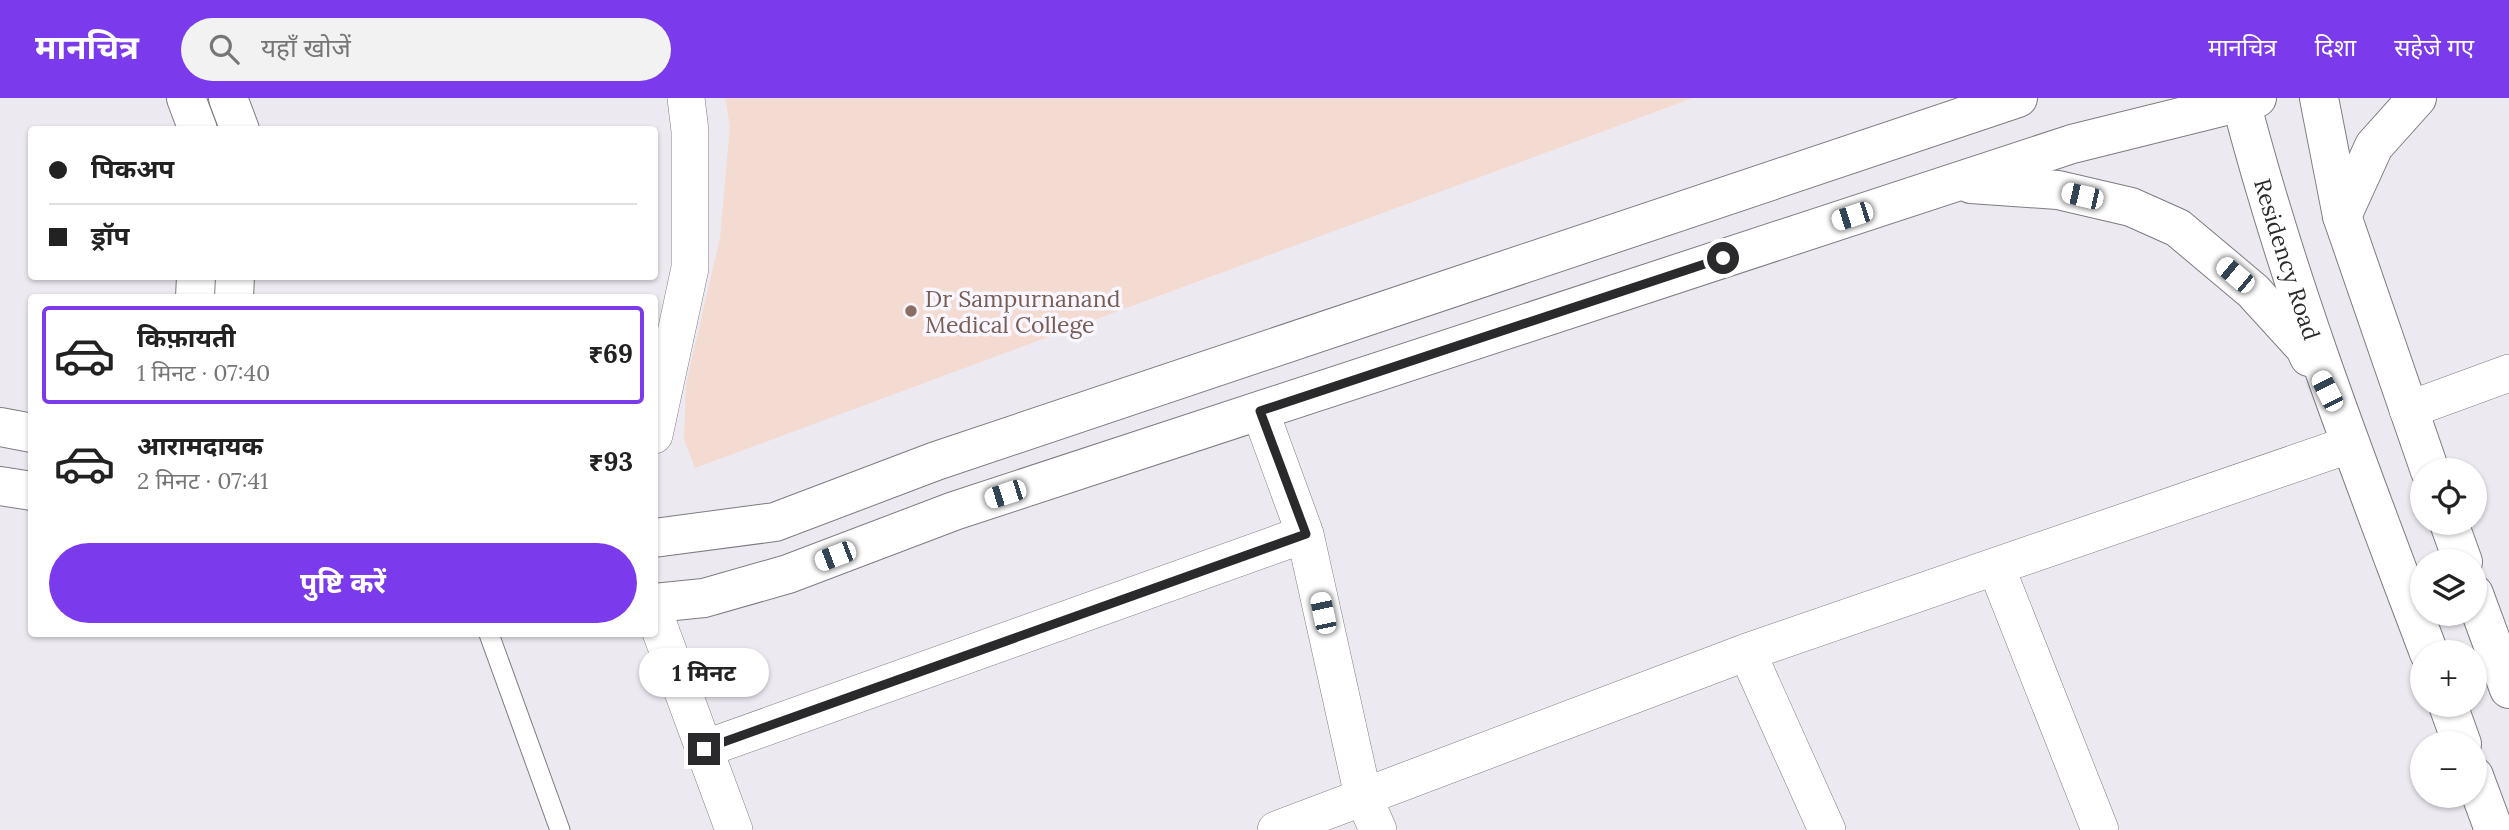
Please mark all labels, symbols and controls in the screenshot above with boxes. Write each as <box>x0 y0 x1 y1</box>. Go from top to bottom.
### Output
search box <box>181 18 671 81</box>
text: मानचित्र <box>35 26 139 68</box>
icon: search <box>205 30 243 68</box>
text: यहाँ खोजें <box>261 31 351 64</box>
text: मानचित्र <box>2208 32 2277 63</box>
text: दिशा <box>2315 32 2356 63</box>
text: सहेजे गए <box>2394 32 2474 63</box>
text: पिकअप <box>91 152 174 185</box>
street label: Residency Road <box>2248 175 2327 344</box>
car <box>2060 181 2105 211</box>
car <box>1829 200 1876 232</box>
text: ड्रॉप <box>91 219 129 252</box>
route start <box>1707 242 1739 274</box>
car <box>2213 253 2258 297</box>
place label: Dr Sampurnanand Medical College <box>925 284 1121 339</box>
marker: Dr Sampurnanand Medical College <box>903 303 919 319</box>
text: किफ़ायती <box>137 321 236 354</box>
icon: car <box>53 324 116 387</box>
text: ₹69 <box>588 337 633 370</box>
text: 1 मिनट · 07:40 <box>137 358 270 387</box>
car <box>2309 368 2346 414</box>
text: आरामदायक <box>137 429 263 462</box>
icon: car <box>53 432 116 495</box>
text: ₹93 <box>589 445 633 478</box>
map controls <box>2410 458 2487 808</box>
button: locate <box>2410 458 2487 535</box>
text: 2 मिनट · 07:41 <box>137 466 268 495</box>
car <box>982 478 1029 510</box>
car <box>812 539 859 573</box>
button: पुष्टि करें <box>49 543 637 623</box>
button: layers <box>2410 549 2487 626</box>
car <box>1309 590 1338 636</box>
button: + <box>2410 640 2487 717</box>
callout: 1 मिनट <box>639 648 769 696</box>
text: 1 मिनट <box>672 658 736 687</box>
button: − <box>2410 731 2487 808</box>
route end <box>688 733 720 765</box>

